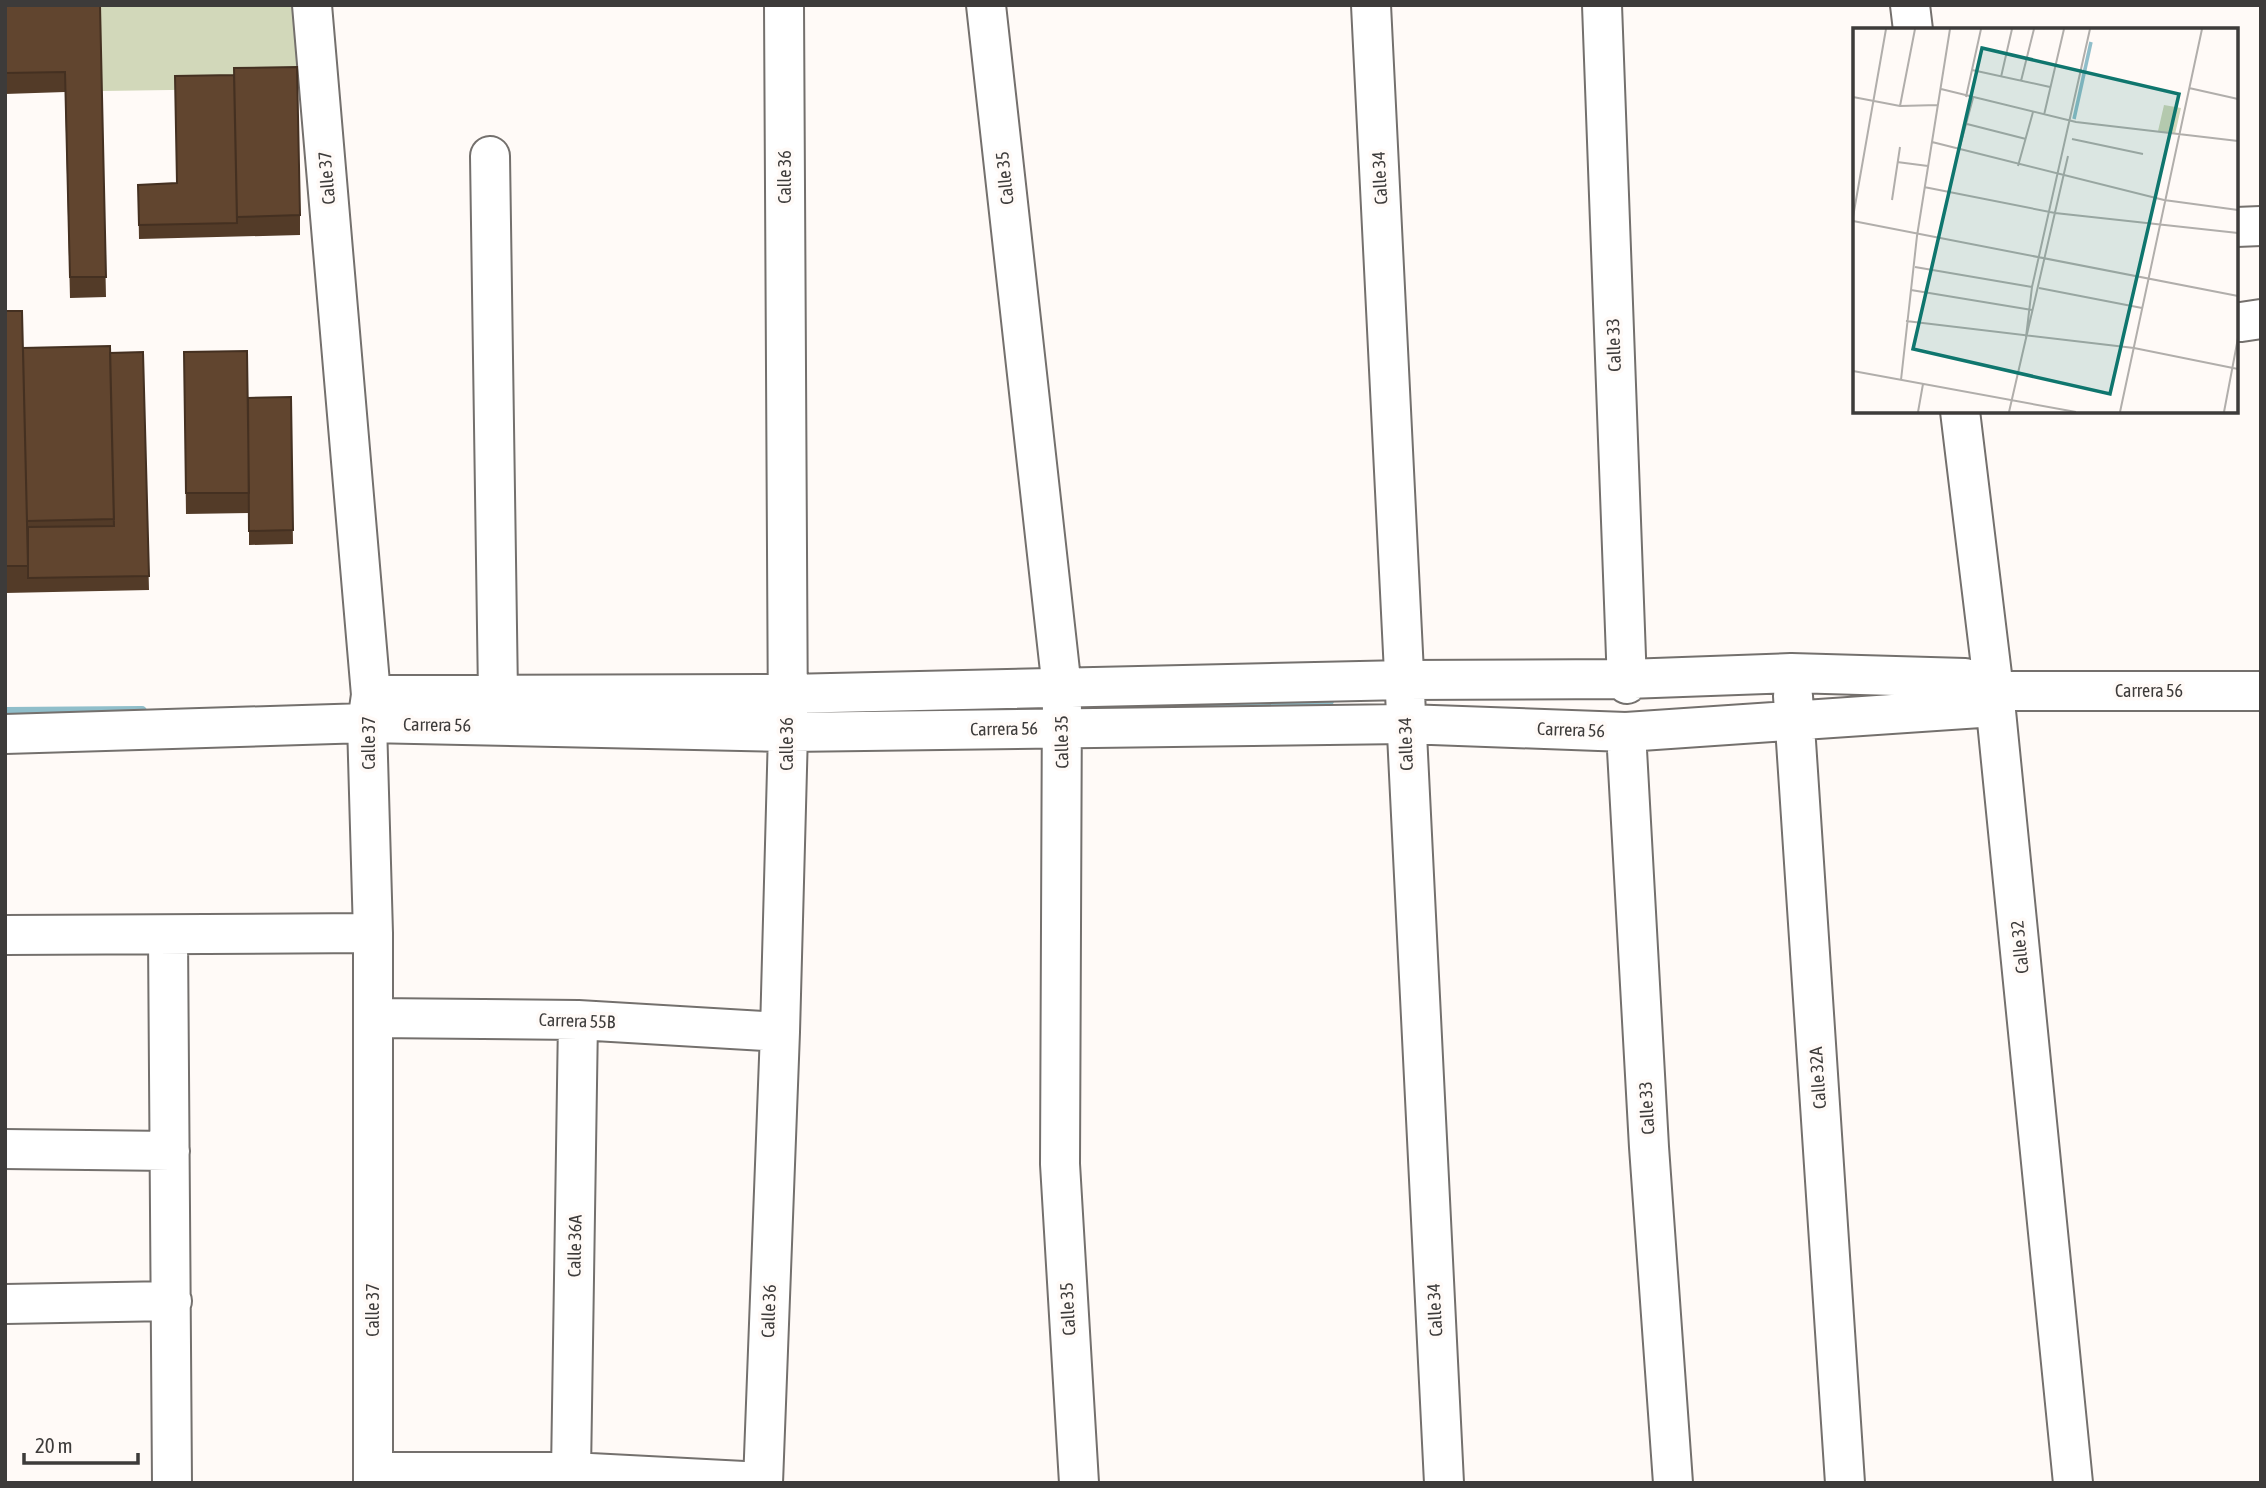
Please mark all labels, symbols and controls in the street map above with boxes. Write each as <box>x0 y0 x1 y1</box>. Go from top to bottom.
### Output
inset map <box>1853 28 2238 413</box>
street label: Calle 36 <box>774 150 795 204</box>
street label: Calle 35 <box>991 150 1018 206</box>
street label: Calle 37 <box>314 151 339 206</box>
street label: Calle 34 <box>1368 151 1391 205</box>
street label: Calle 33 <box>1602 318 1625 372</box>
street label: Carrera 56 <box>2115 680 2183 701</box>
street label: Carrera 56 <box>403 713 471 736</box>
street label: Calle 35 <box>1051 715 1072 769</box>
street label: Calle 37 <box>358 716 379 770</box>
street label: Calle 36 <box>776 717 797 771</box>
street label: Carrera 56 <box>970 717 1038 740</box>
street label: Calle 34 <box>1394 717 1417 771</box>
street label: Carrera 56 <box>1537 718 1605 741</box>
street label: Calle 32 <box>2006 919 2033 975</box>
street label: Carrera 55B <box>538 1009 616 1032</box>
street label: Calle 32A <box>1805 1046 1830 1110</box>
street label: Calle 33 <box>1635 1081 1658 1135</box>
street label: Calle 36A <box>563 1215 586 1277</box>
street label: Calle 35 <box>1056 1282 1079 1336</box>
street label: Calle 37 <box>362 1283 383 1337</box>
street label: Calle 34 <box>1423 1283 1446 1337</box>
street label: Calle 36 <box>757 1284 780 1338</box>
scale bar <box>24 1422 138 1466</box>
text: 20 m <box>35 1433 73 1457</box>

